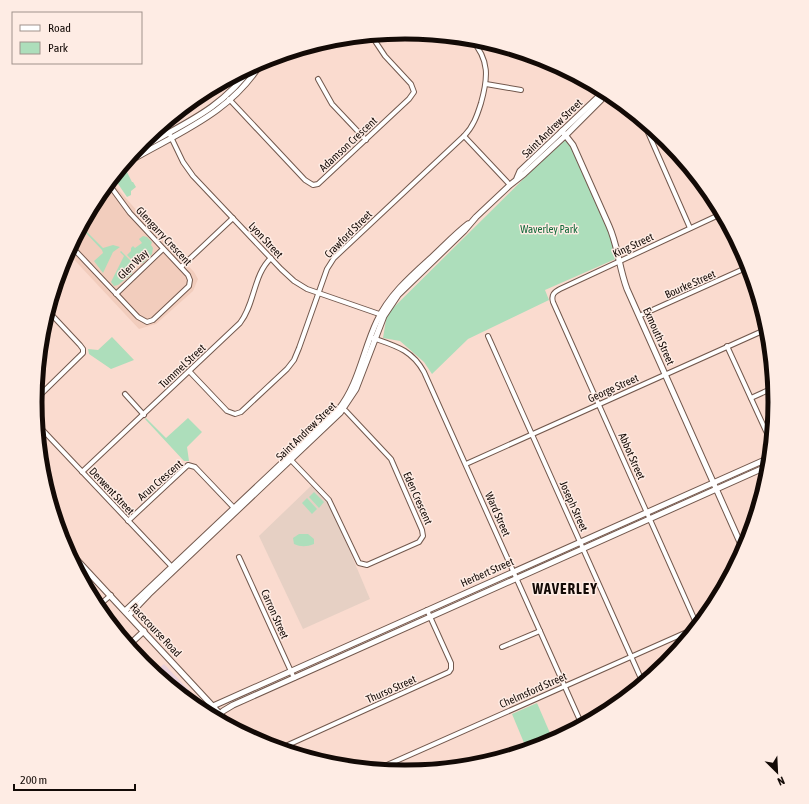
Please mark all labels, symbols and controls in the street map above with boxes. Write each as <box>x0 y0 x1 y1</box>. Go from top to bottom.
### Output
legend <box>12 12 142 64</box>
text: Road <box>48 21 71 35</box>
text: Park <box>48 41 69 55</box>
street label: Saint Andrew Street <box>520 96 584 160</box>
street label: Adamson Crescent <box>317 114 379 174</box>
street label: Glengarry Crescent <box>134 204 194 268</box>
street label: Crawford Street <box>322 208 374 260</box>
street label: Lyon Street <box>246 220 286 260</box>
park label: Waverley Park <box>520 223 578 235</box>
street label: King Street <box>611 230 655 260</box>
street label: Glen Way <box>115 246 151 281</box>
street label: Bourke Street <box>663 267 717 301</box>
street label: Exmouth Street <box>641 305 677 367</box>
street label: Tummel Street <box>156 341 208 391</box>
street label: George Street <box>586 372 640 404</box>
street label: Saint Andrew Street <box>274 399 338 463</box>
street label: Abbot Street <box>616 431 648 481</box>
street label: Arun Crescent <box>135 457 185 503</box>
street label: Derwent Street <box>87 465 137 517</box>
street label: Eden Crescent <box>401 470 435 526</box>
street label: Joseph Street <box>558 479 590 533</box>
street label: Ward Street <box>483 490 513 538</box>
street label: Herbert Street <box>459 555 515 589</box>
district label: WAVERLEY <box>531 580 598 597</box>
street label: Carron Street <box>259 587 291 641</box>
street label: Racecourse Road <box>128 601 184 659</box>
street label: Chelmsford Street <box>498 670 568 710</box>
street label: Thurso Street <box>364 673 418 705</box>
north arrow <box>757 752 797 792</box>
scale bar <box>14 766 135 792</box>
text: 200 m <box>20 773 47 787</box>
text: N <box>776 774 786 788</box>

